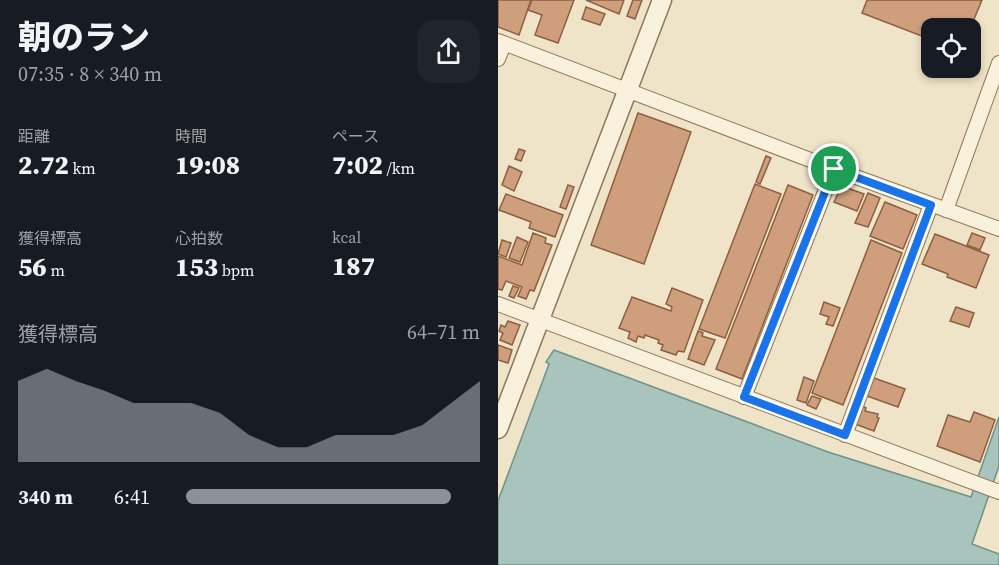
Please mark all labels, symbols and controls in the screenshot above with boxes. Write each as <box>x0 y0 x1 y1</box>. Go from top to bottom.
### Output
text: 朝のラン <box>18 15 150 60</box>
map controls <box>921 18 981 78</box>
button: locate <box>921 18 981 78</box>
button: share <box>417 20 480 83</box>
text: 07:35 · 8 × 340 m <box>18 60 162 88</box>
text: 距離 <box>18 125 50 147</box>
text: 時間 <box>175 125 207 147</box>
text: ペース <box>332 125 379 147</box>
pin <box>808 143 859 194</box>
text: 2.72 <box>18 147 69 183</box>
text: 19:08 <box>175 147 240 183</box>
text: 7:02 <box>332 147 383 183</box>
icon: arrive <box>817 152 850 185</box>
text: km <box>69 157 96 179</box>
text: /km <box>383 157 415 179</box>
text: kcal <box>332 226 361 248</box>
text: 獲得標高 <box>18 227 82 249</box>
text: 心拍数 <box>175 227 223 249</box>
text: 187 <box>332 248 375 284</box>
text: 56 <box>18 249 47 285</box>
text: 153 <box>175 249 218 285</box>
text: m <box>47 259 65 281</box>
text: bpm <box>218 259 255 281</box>
text: 64–71 m <box>407 318 480 346</box>
text: 獲得標高 <box>18 320 98 348</box>
text: 340 m <box>18 483 73 511</box>
text: 6:41 <box>114 483 150 511</box>

